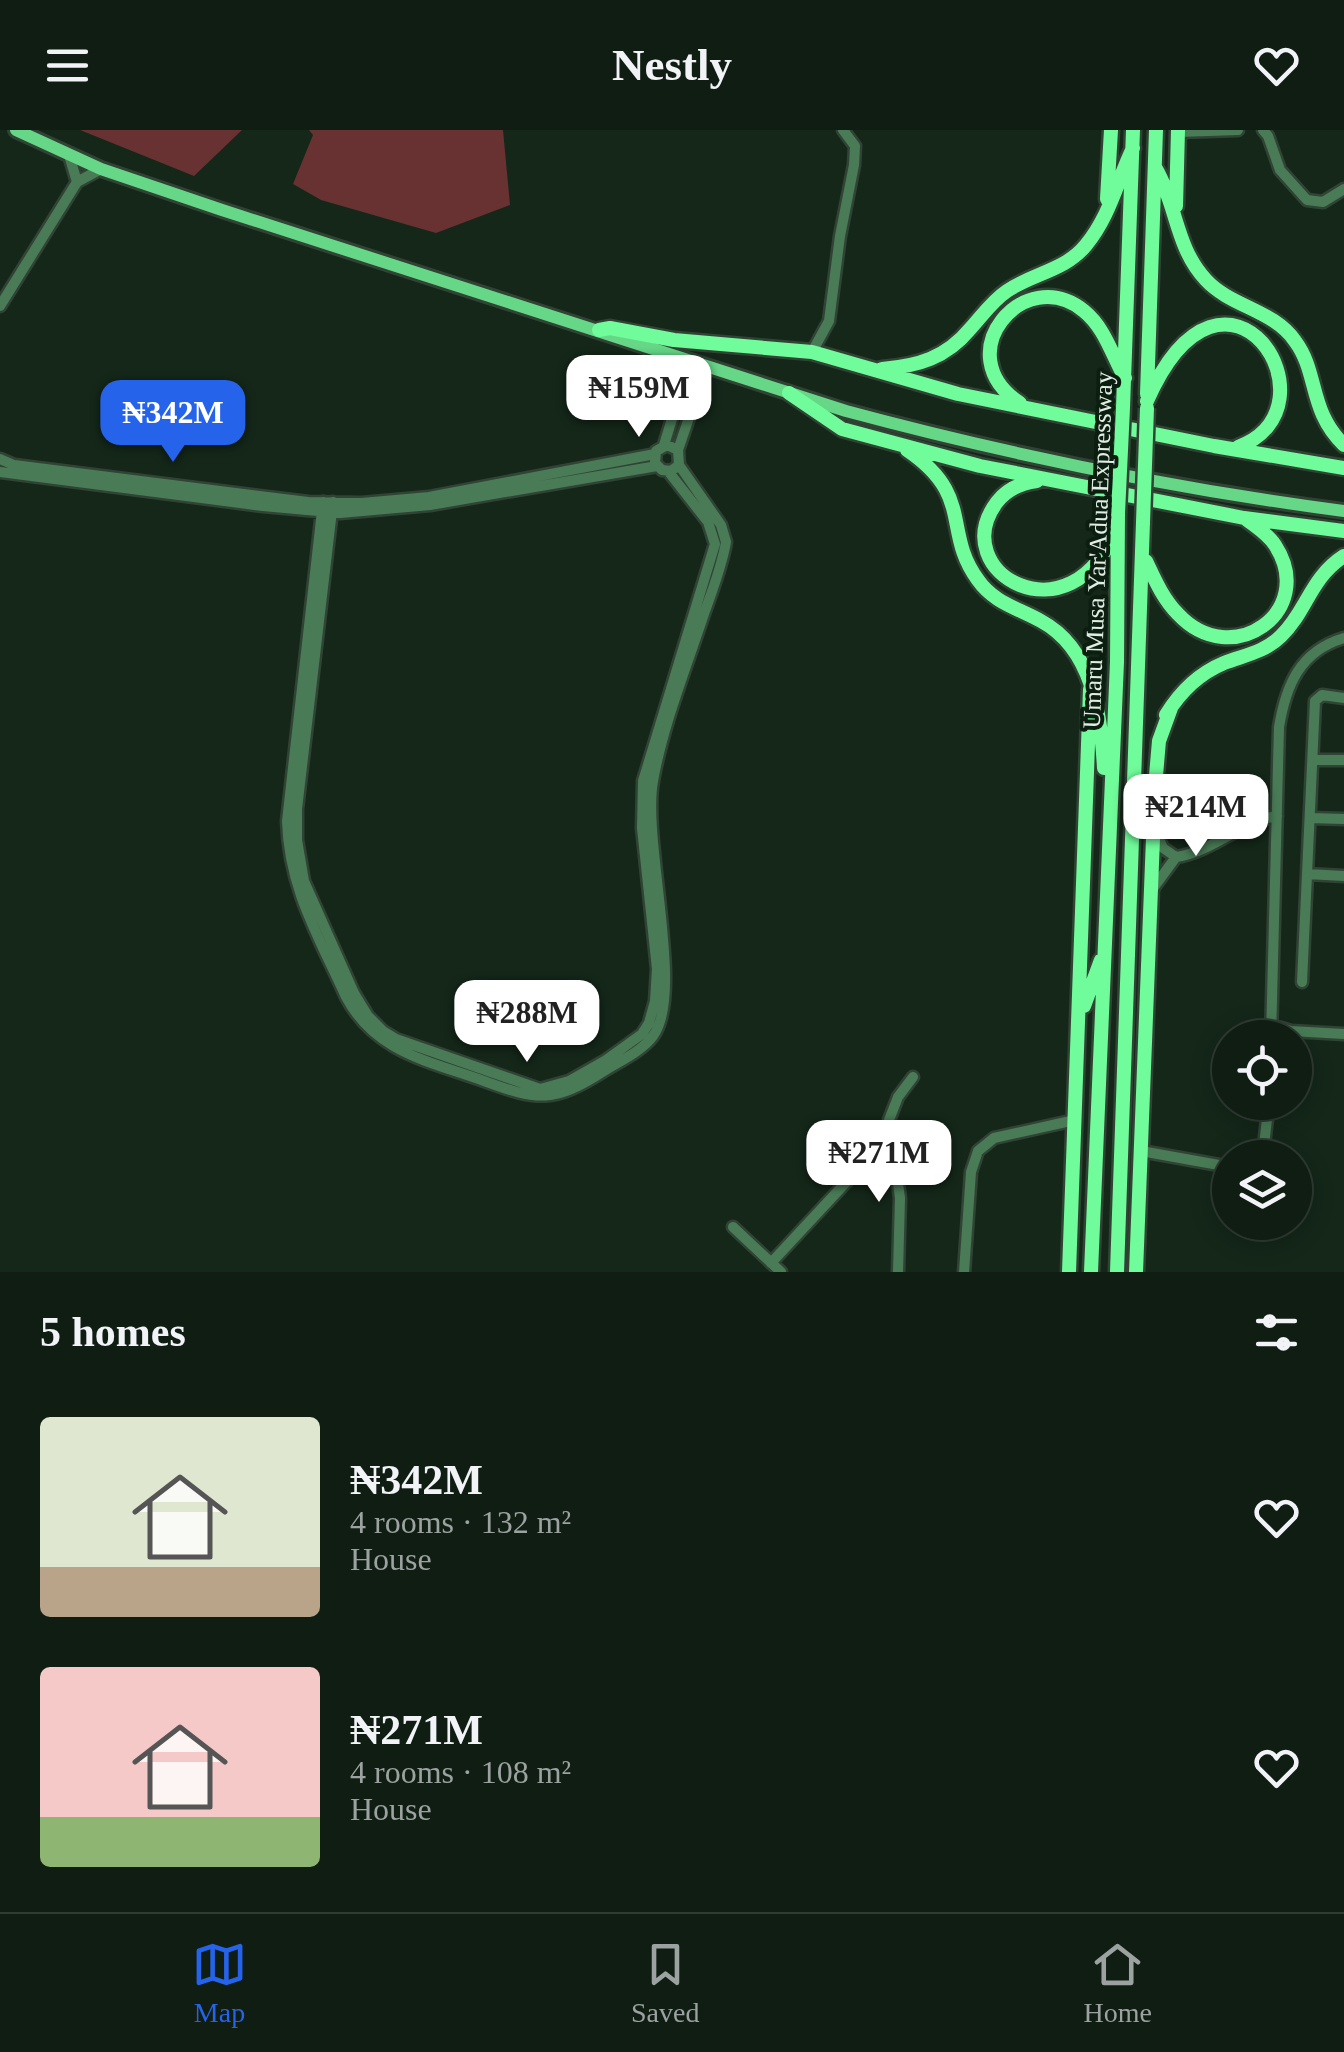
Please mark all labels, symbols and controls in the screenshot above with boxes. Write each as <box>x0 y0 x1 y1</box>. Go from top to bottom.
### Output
icon: menu <box>40 38 95 93</box>
icon: heart <box>1249 38 1304 93</box>
text: Nestly <box>612 40 732 90</box>
pin: ₦159M <box>569 355 709 440</box>
text: ₦159M <box>588 369 690 405</box>
street label: Umaru Musa Yar'Adua Expressway <box>1078 371 1117 729</box>
pin: ₦342M <box>103 380 243 465</box>
text: ₦342M <box>122 394 224 430</box>
pin: ₦214M <box>1126 774 1266 859</box>
text: ₦214M <box>1145 788 1247 824</box>
pin: ₦288M <box>457 980 597 1065</box>
text: ₦288M <box>476 994 578 1030</box>
map controls <box>1212 1020 1312 1240</box>
button: locate <box>1212 1020 1312 1120</box>
pin: ₦271M <box>809 1120 949 1205</box>
text: ₦271M <box>828 1134 930 1170</box>
button: layers <box>1212 1140 1312 1240</box>
icon: filters <box>1249 1305 1304 1360</box>
text: 5 homes <box>40 1309 186 1355</box>
icon: home <box>120 1457 240 1577</box>
text: ₦342M <box>350 1457 483 1503</box>
icon: heart <box>1249 1490 1304 1545</box>
text: 4 rooms · 132 m² <box>350 1504 571 1540</box>
text: House <box>350 1541 432 1577</box>
icon: home <box>120 1707 240 1827</box>
text: ₦271M <box>350 1707 483 1753</box>
icon: heart <box>1249 1740 1304 1795</box>
text: 4 rooms · 108 m² <box>350 1754 571 1790</box>
text: House <box>350 1791 432 1827</box>
tab: Map <box>192 1937 247 2029</box>
tab: Saved <box>631 1937 699 2029</box>
tab: Home <box>1084 1937 1152 2029</box>

